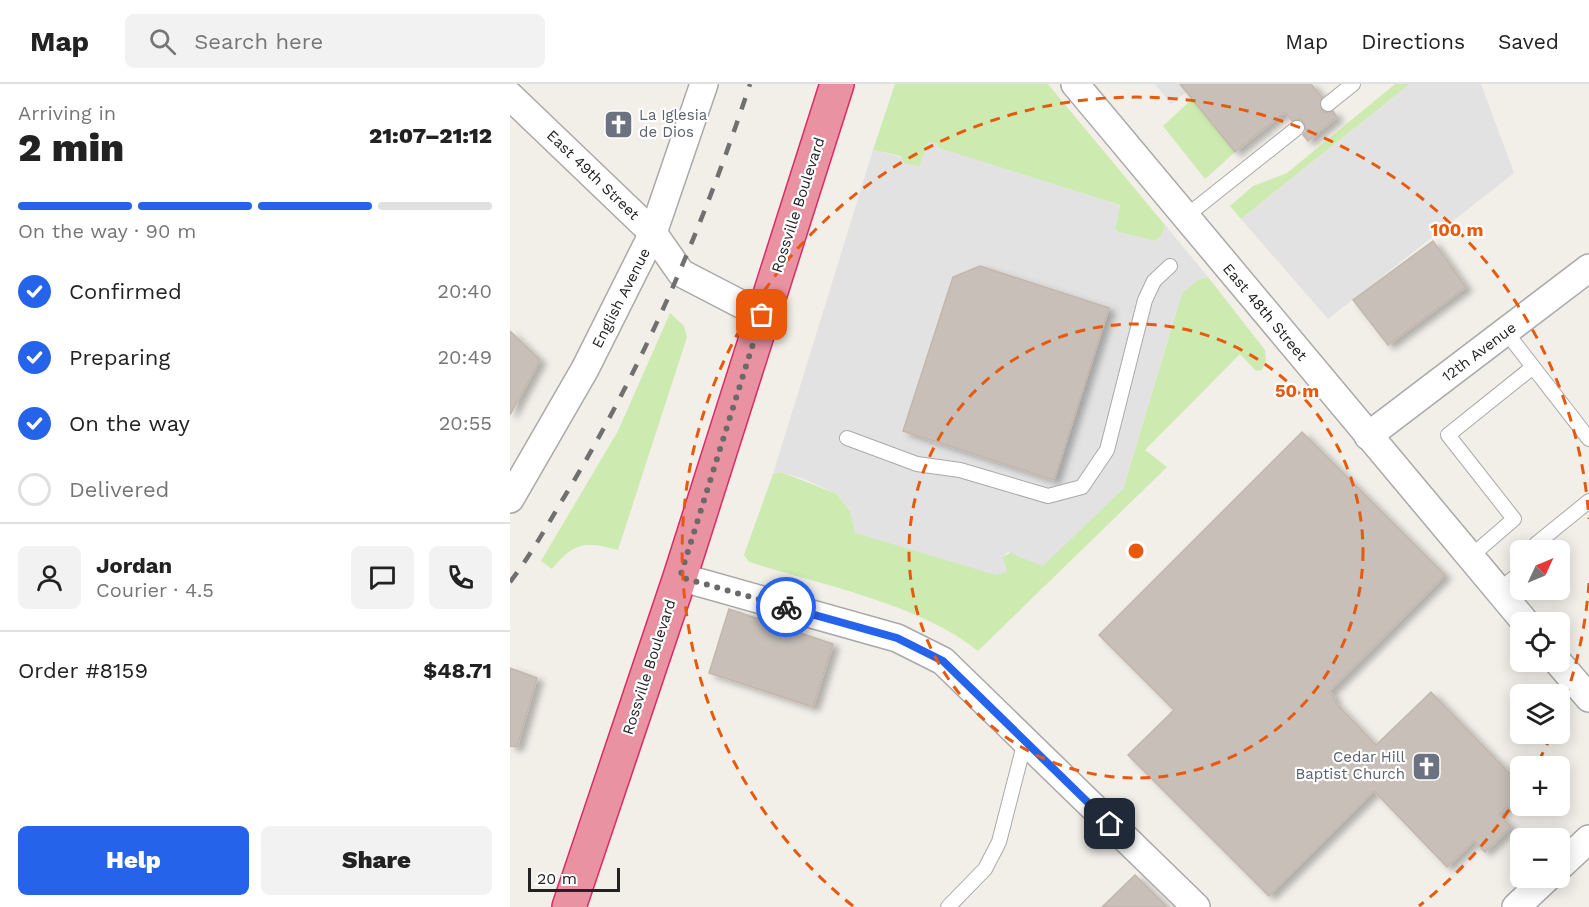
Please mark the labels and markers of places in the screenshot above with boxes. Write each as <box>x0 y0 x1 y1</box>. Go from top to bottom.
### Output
place label: La Iglesia de Dios <box>639 106 708 141</box>
church icon: La Iglesia de Dios <box>602 108 634 140</box>
pin <box>736 289 787 340</box>
centre of rings <box>1126 541 1146 561</box>
place label: Cedar Hill Baptist Church <box>1295 748 1405 783</box>
church icon: Cedar Hill Baptist Church <box>1410 750 1442 782</box>
pin <box>1084 798 1135 849</box>

